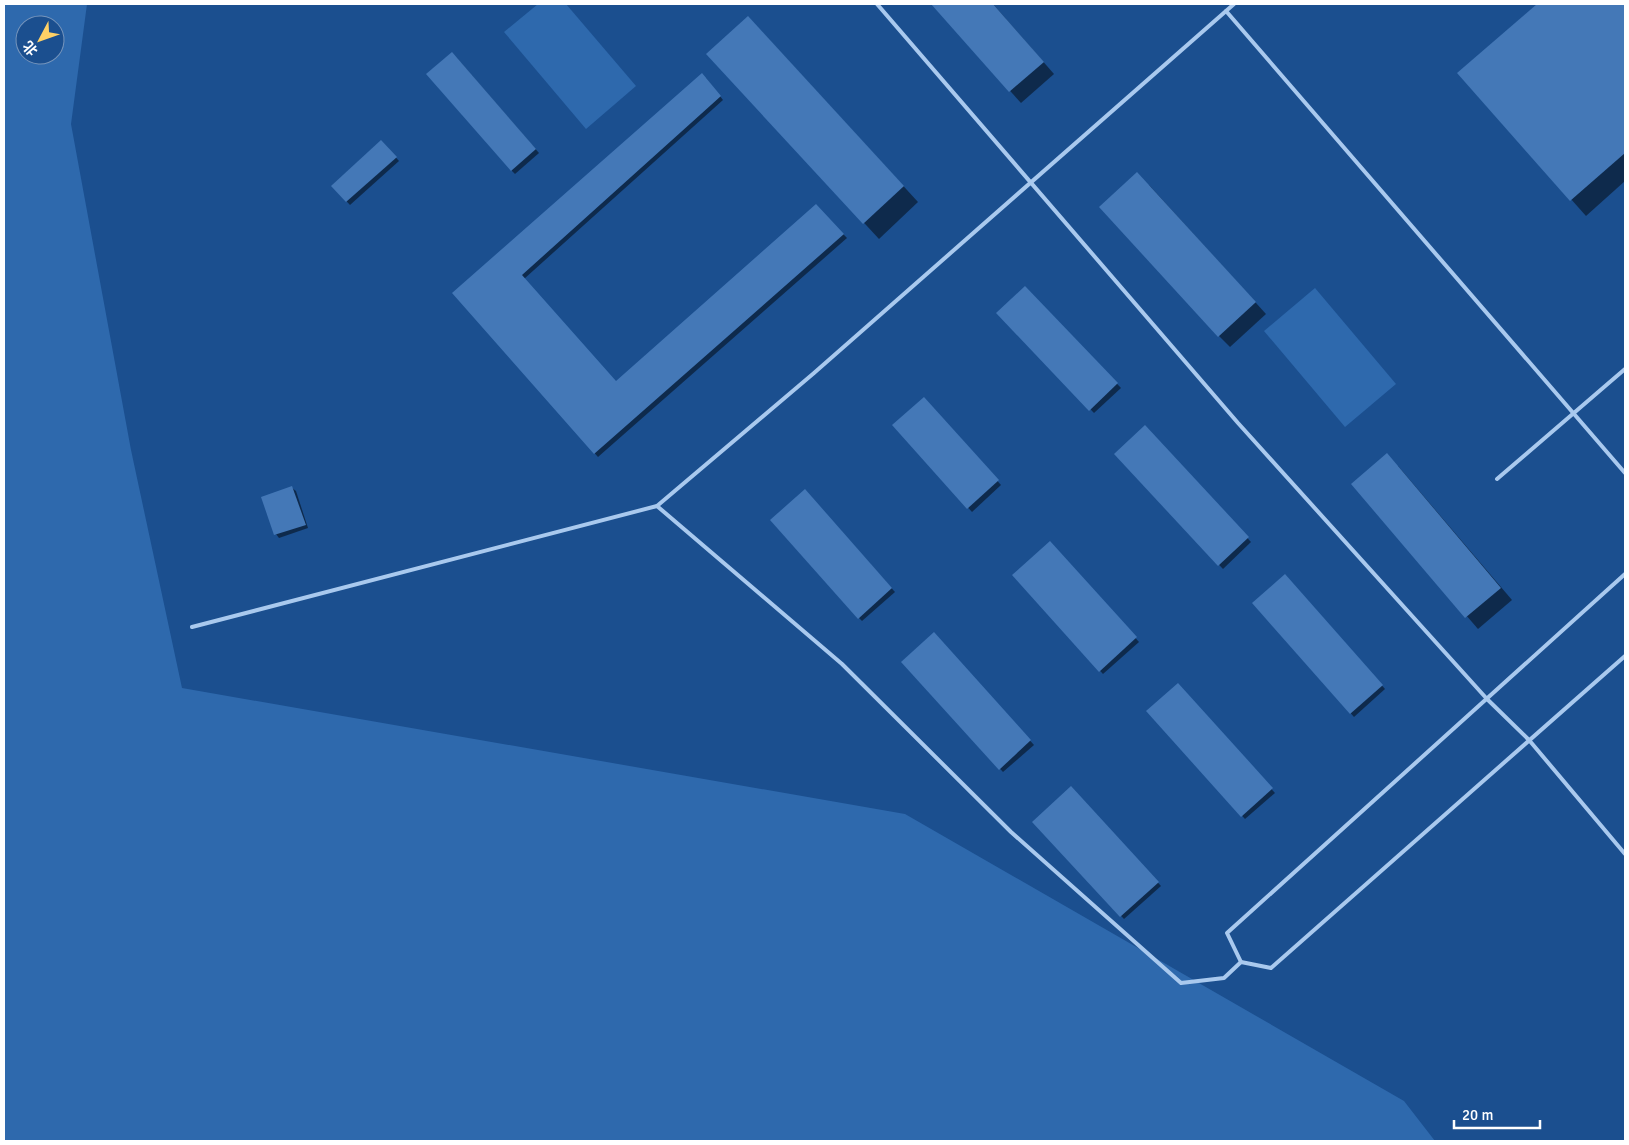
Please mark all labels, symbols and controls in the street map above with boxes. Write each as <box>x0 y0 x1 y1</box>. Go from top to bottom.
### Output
north arrow <box>15 15 65 65</box>
text: 北 <box>20 37 42 59</box>
scale bar <box>1454 1098 1540 1130</box>
text: 20 m <box>1462 1106 1493 1124</box>

